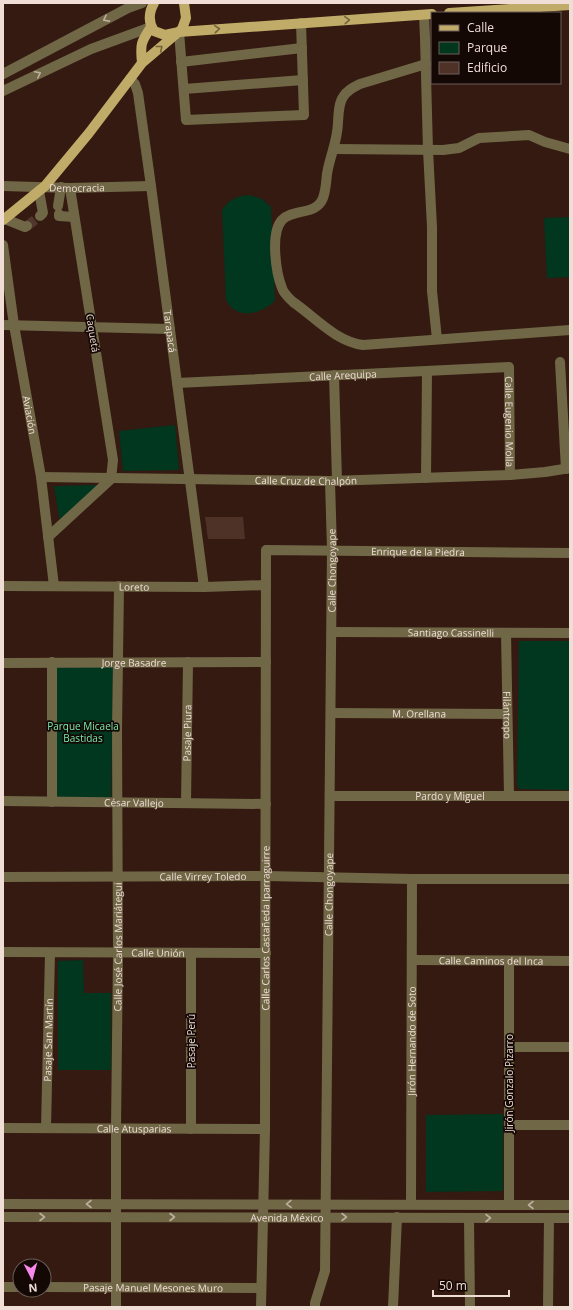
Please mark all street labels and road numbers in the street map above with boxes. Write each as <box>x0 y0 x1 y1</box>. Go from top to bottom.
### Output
street label: Democracia <box>49 180 105 195</box>
street label: Tarapacá <box>160 309 180 353</box>
street label: Caquetá <box>83 313 103 353</box>
street label: Calle Arequipa <box>309 366 377 384</box>
street label: Calle Eugenio Molla <box>502 376 517 467</box>
street label: Aviación <box>20 394 40 435</box>
street label: Calle Cruz de Chalpón <box>255 473 357 488</box>
street label: Calle Chongoyape <box>324 528 339 612</box>
street label: Enrique de la Piedra <box>371 544 465 559</box>
street label: Loreto <box>119 580 149 594</box>
street label: Santiago Cassinelli <box>408 625 494 640</box>
street label: Jorge Basadre <box>101 655 167 670</box>
street label: Filántropo <box>500 691 515 739</box>
street label: Pasaje Piura <box>180 704 194 762</box>
street label: M. Orellana <box>392 706 446 721</box>
street label: Pardo y Miguel <box>415 789 485 803</box>
street label: César Vallejo <box>104 795 164 810</box>
street label: Calle Carlos Castañeda Iparraguirre <box>258 845 272 1011</box>
street label: Calle Chongoyape <box>321 852 336 936</box>
street label: Calle Virrey Toledo <box>160 869 246 883</box>
street label: Calle José Carlos Mariátegui <box>110 883 125 1012</box>
street label: Calle Unión <box>131 945 185 960</box>
street label: Calle Caminos del Inca <box>439 953 543 968</box>
street label: Jirón Hernando de Soto <box>404 986 419 1097</box>
street label: Pasaje San Martín <box>40 998 56 1082</box>
street label: Pasaje Perú <box>184 1014 198 1068</box>
street label: Jirón Gonzalo Pizarro <box>502 1034 516 1133</box>
street label: Calle Atusparias <box>97 1121 172 1136</box>
street label: Avenida México <box>250 1210 324 1225</box>
street label: Pasaje Manuel Mesones Muro <box>83 1280 223 1295</box>

